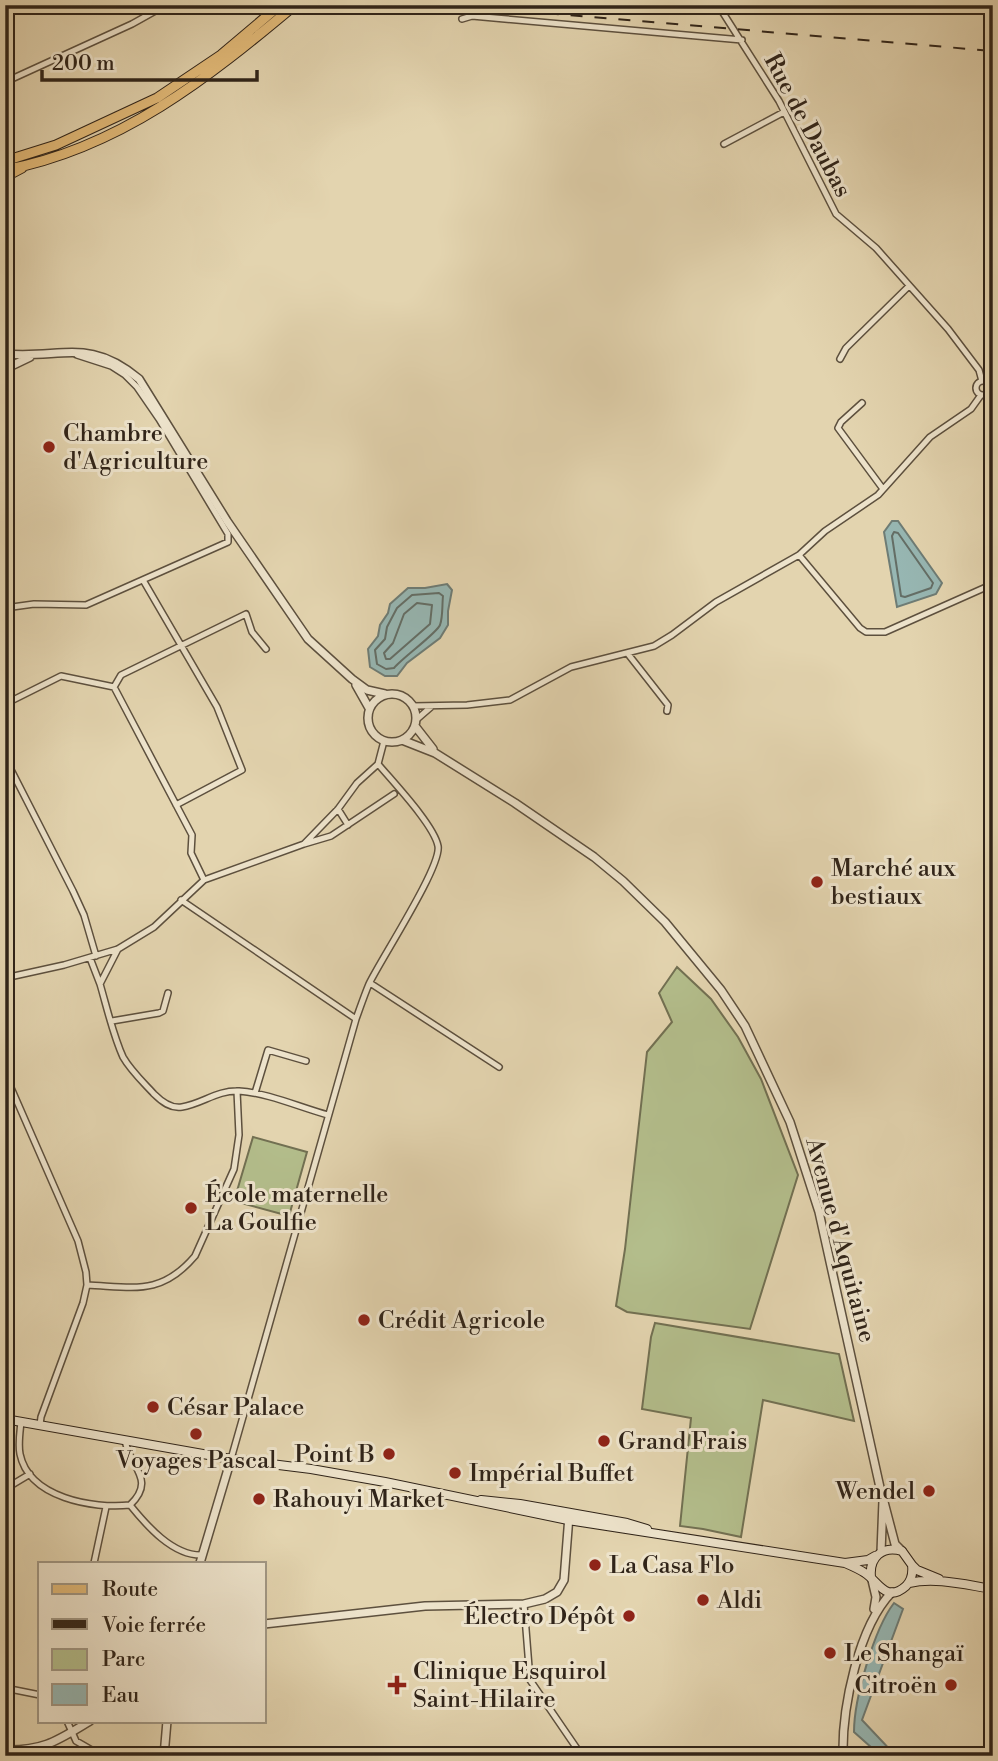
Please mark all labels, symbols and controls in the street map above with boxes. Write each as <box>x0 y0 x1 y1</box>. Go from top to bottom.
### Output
scale bar <box>42 38 257 82</box>
street label: Rue de Daubas <box>757 48 858 203</box>
text: 200 m <box>52 51 115 77</box>
place label: Chambre d'Agriculture <box>63 419 208 477</box>
marker: Chambre d'Agriculture <box>41 439 57 455</box>
place label: Marché aux bestiaux <box>831 854 957 912</box>
marker: Marché aux bestiaux <box>809 874 825 890</box>
street label: Avenue d'Aquitaine <box>798 1134 882 1346</box>
place label: École maternelle La Goulfie <box>205 1179 388 1238</box>
marker: École maternelle La Goulfie <box>183 1200 199 1216</box>
place label: Crédit Agricole <box>378 1306 545 1336</box>
marker: Crédit Agricole <box>356 1312 372 1328</box>
place label: César Palace <box>167 1393 304 1423</box>
marker: César Palace <box>145 1399 161 1415</box>
marker: Voyages Pascal <box>188 1426 204 1442</box>
place label: Grand Frais <box>618 1427 747 1457</box>
marker: Grand Frais <box>596 1433 612 1449</box>
place label: Point B <box>294 1440 375 1470</box>
place label: Voyages Pascal <box>115 1446 276 1476</box>
marker: Point B <box>381 1446 397 1462</box>
place label: Impérial Buffet <box>469 1459 635 1489</box>
marker: Impérial Buffet <box>447 1465 463 1481</box>
place label: Wendel <box>834 1477 915 1507</box>
marker: Wendel <box>921 1483 937 1499</box>
place label: Rahouyi Market <box>273 1485 445 1515</box>
marker: Rahouyi Market <box>251 1491 267 1507</box>
place label: La Casa Flo <box>609 1551 735 1581</box>
marker: La Casa Flo <box>587 1557 603 1573</box>
legend <box>38 1562 266 1722</box>
text: Route <box>102 1577 158 1603</box>
place label: Aldi <box>716 1586 762 1616</box>
marker: Aldi <box>695 1592 711 1608</box>
place label: Électro Dépôt <box>464 1601 615 1632</box>
marker: Électro Dépôt <box>621 1608 637 1624</box>
text: Voie ferrée <box>101 1613 206 1639</box>
place label: Le Shangaï <box>844 1639 964 1669</box>
marker: Le Shangaï <box>822 1645 838 1661</box>
text: Parc <box>102 1647 145 1673</box>
place label: Clinique Esquirol Saint-Hilaire <box>413 1657 607 1715</box>
place label: Citroën <box>854 1671 937 1701</box>
marker: Clinique Esquirol Saint-Hilaire <box>387 1675 407 1695</box>
marker: Citroën <box>943 1677 959 1693</box>
text: Eau <box>102 1683 139 1709</box>

